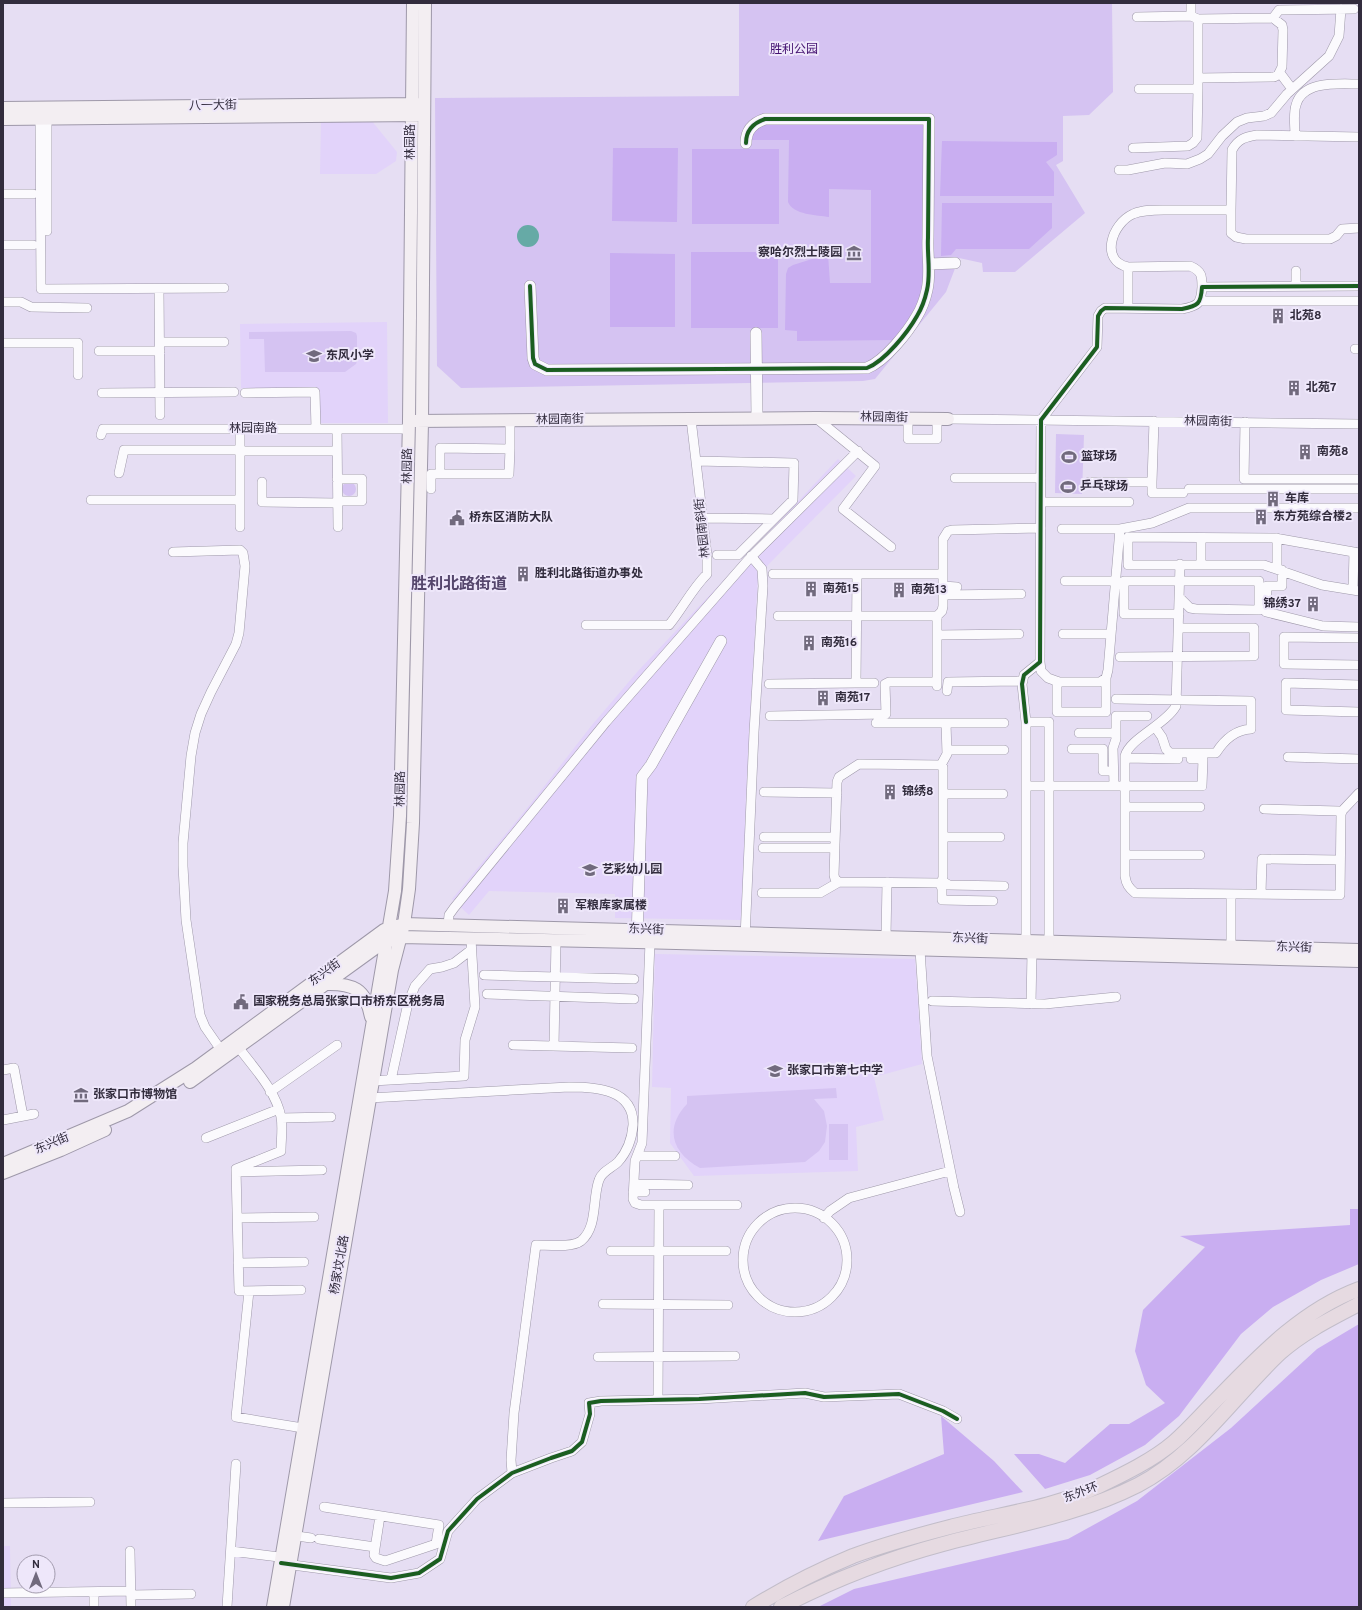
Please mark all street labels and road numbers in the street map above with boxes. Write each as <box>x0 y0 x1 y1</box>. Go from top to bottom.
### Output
street label: 八一大街 <box>189 98 237 114</box>
street label: 林园路 <box>403 124 419 160</box>
street label: 林园南街 <box>860 410 908 426</box>
street label: 林园南街 <box>536 412 584 428</box>
street label: 林园南街 <box>1184 414 1232 430</box>
street label: 林园南路 <box>229 421 277 437</box>
street label: 林园路 <box>400 448 416 484</box>
street label: 林园南斜街 <box>692 497 714 559</box>
street label: 林园路 <box>393 771 409 807</box>
street label: 东兴街 <box>628 921 664 939</box>
street label: 东兴街 <box>952 930 988 948</box>
street label: 东兴街 <box>1276 939 1312 957</box>
street label: 东兴街 <box>306 956 344 990</box>
street label: 东兴街 <box>32 1130 72 1158</box>
street label: 杨家坟北路 <box>327 1234 353 1296</box>
street label: 东外环 <box>1061 1479 1101 1507</box>

